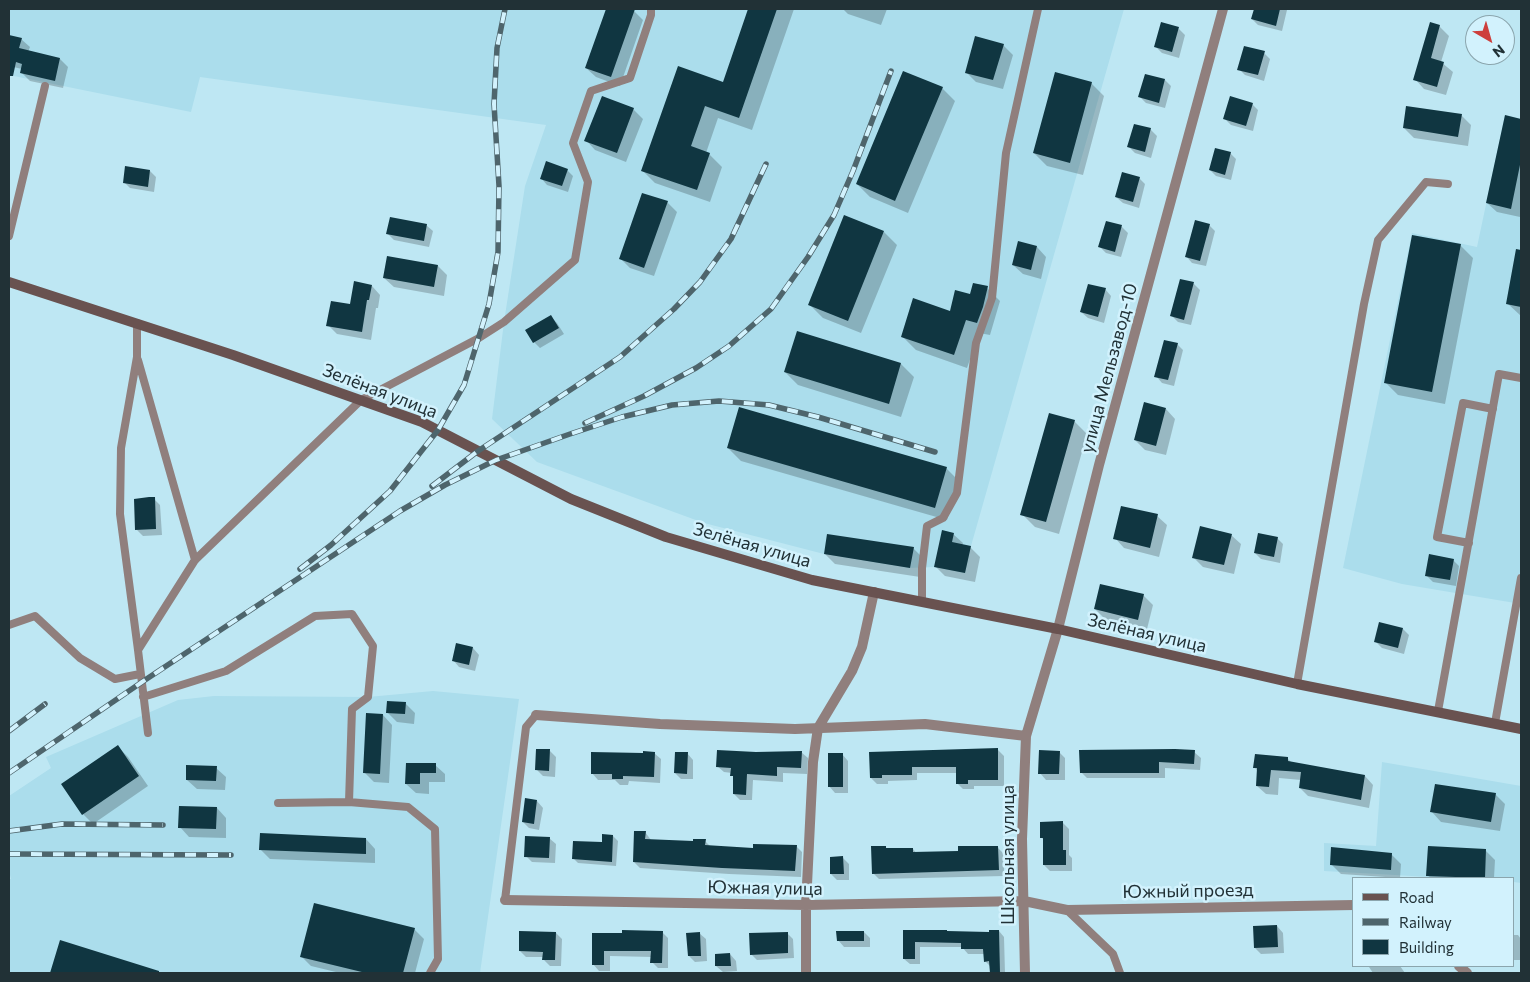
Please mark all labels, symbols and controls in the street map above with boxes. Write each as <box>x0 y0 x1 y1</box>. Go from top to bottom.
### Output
north arrow <box>1465 15 1515 65</box>
text: N <box>1490 41 1508 61</box>
street label: улица Мельзавод-10 <box>1076 281 1142 455</box>
street label: Зелёная улица <box>319 359 441 423</box>
street label: Зелёная улица <box>691 518 813 572</box>
street label: Зелёная улица <box>1085 609 1209 657</box>
street label: Школьная улица <box>997 785 1019 925</box>
street label: Южная улица <box>707 876 823 900</box>
legend <box>1352 877 1515 967</box>
street label: Южный проезд <box>1122 879 1254 903</box>
text: Road <box>1399 888 1434 906</box>
text: Railway <box>1399 913 1452 931</box>
text: Building <box>1399 938 1454 956</box>

